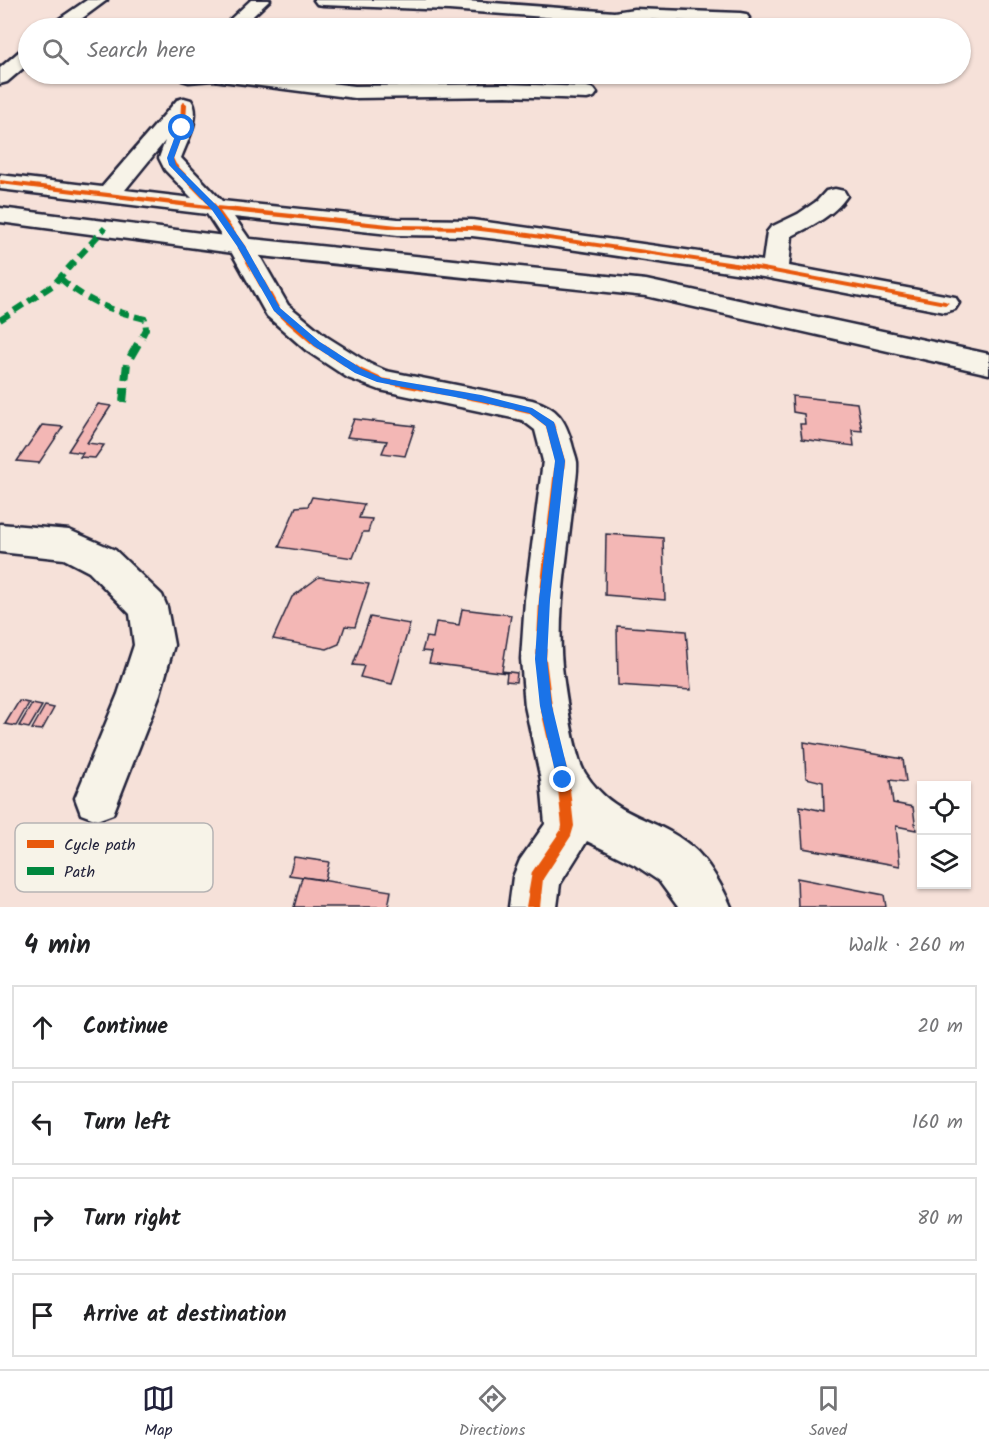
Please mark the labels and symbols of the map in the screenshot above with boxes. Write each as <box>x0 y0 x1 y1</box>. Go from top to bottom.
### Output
route start <box>168 114 194 140</box>
route end <box>549 766 575 792</box>
legend <box>15 823 213 892</box>
text: Cycle path <box>64 833 136 858</box>
text: Path <box>64 860 95 885</box>

